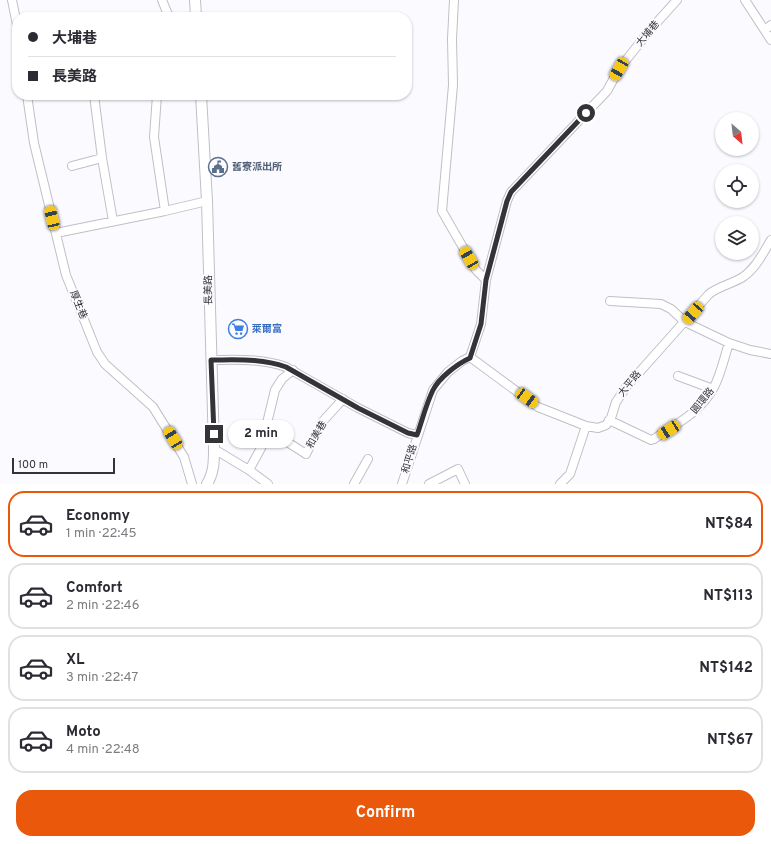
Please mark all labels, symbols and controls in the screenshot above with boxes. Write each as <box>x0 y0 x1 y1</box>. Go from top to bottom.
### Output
street label: 大埔巷 <box>633 18 663 50</box>
text: 大埔巷 <box>52 30 97 49</box>
car <box>608 56 630 82</box>
text: 長美路 <box>52 68 97 87</box>
route start <box>577 104 595 122</box>
north arrow <box>715 112 759 156</box>
map controls <box>715 112 759 260</box>
public building icon: 舊寮派出所 <box>207 156 229 178</box>
place label: 舊寮派出所 <box>232 161 282 174</box>
button: locate <box>715 164 759 208</box>
car <box>43 205 61 231</box>
button: layers <box>715 216 759 260</box>
car <box>458 245 480 271</box>
street label: 長美路 <box>202 275 216 305</box>
street label: 厚生巷 <box>66 289 90 321</box>
car <box>681 300 705 326</box>
supermarket icon: 萊爾富 <box>227 318 249 340</box>
place label: 萊爾富 <box>252 323 282 336</box>
street label: 大平路 <box>616 368 644 400</box>
street label: 圓環路 <box>689 385 717 417</box>
car <box>514 386 540 410</box>
car <box>656 418 682 442</box>
street label: 和美巷 <box>304 419 330 451</box>
callout: 2 min <box>228 420 294 448</box>
car <box>162 425 184 451</box>
route end <box>205 425 223 443</box>
text: 2 min <box>244 426 278 442</box>
street label: 和平路 <box>399 443 421 475</box>
scale bar <box>12 456 115 475</box>
text: 100 m <box>18 458 48 472</box>
icon: car <box>18 506 54 542</box>
text: Economy <box>66 507 130 526</box>
text: NT$84 <box>705 515 753 534</box>
text: 1 min · 22:45 <box>66 526 137 542</box>
icon: car <box>18 578 54 614</box>
text: Comfort <box>66 579 123 598</box>
text: NT$113 <box>703 587 753 606</box>
text: 2 min · 22:46 <box>66 598 139 614</box>
icon: car <box>18 650 54 686</box>
text: XL <box>66 651 84 670</box>
text: NT$142 <box>699 659 753 678</box>
text: 3 min · 22:47 <box>66 670 138 686</box>
icon: car <box>18 722 54 758</box>
text: Moto <box>66 723 101 742</box>
text: NT$67 <box>707 731 753 750</box>
text: 4 min · 22:48 <box>66 742 140 758</box>
button: Confirm <box>16 790 755 836</box>

